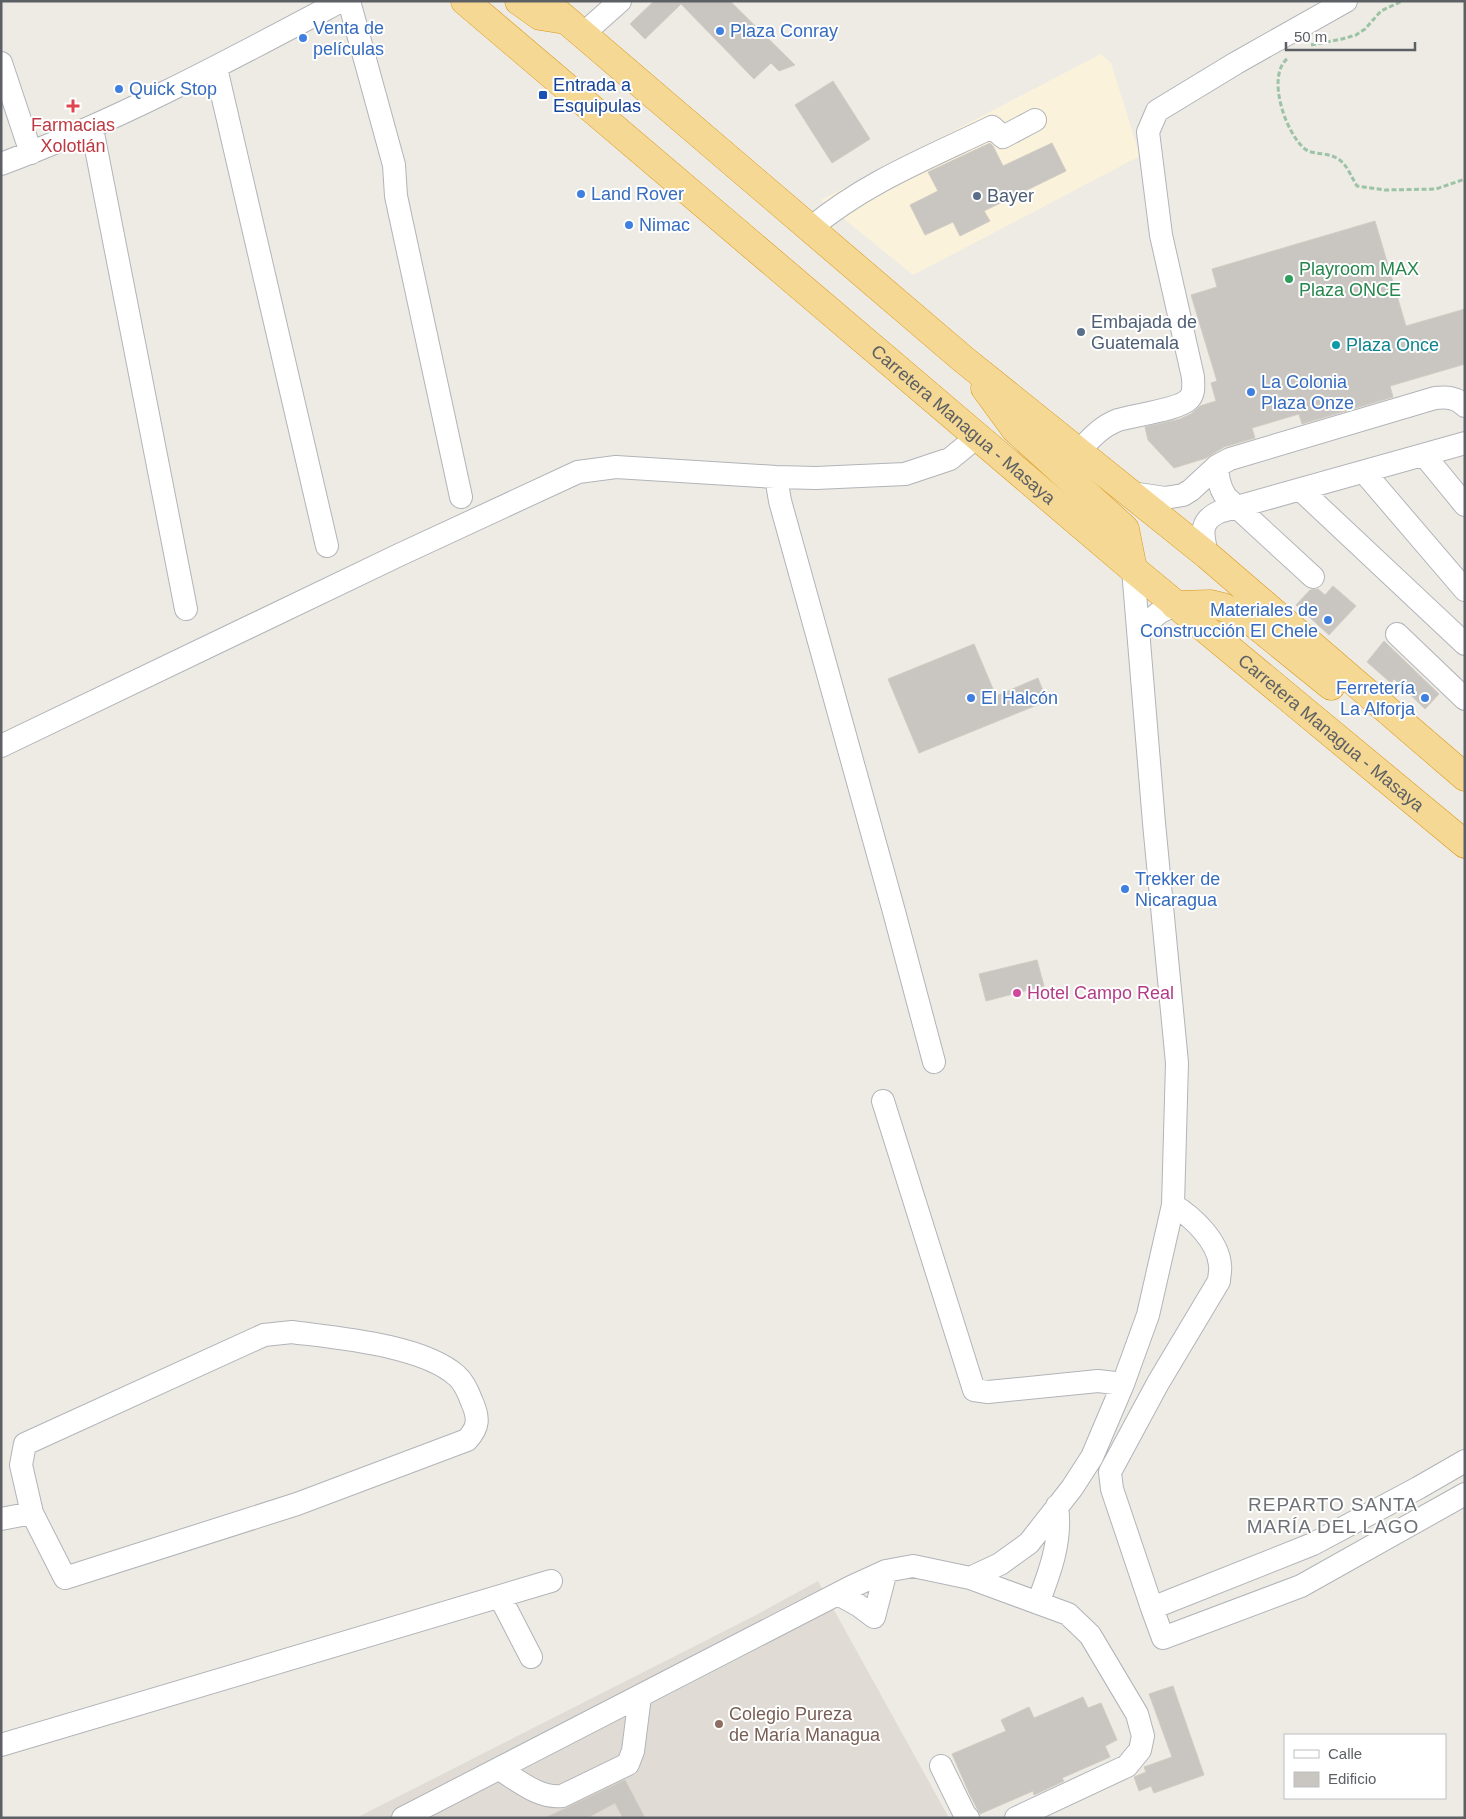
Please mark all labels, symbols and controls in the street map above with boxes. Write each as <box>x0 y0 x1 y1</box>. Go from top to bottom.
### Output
place label: Venta de películas <box>313 18 384 59</box>
scale bar <box>1286 20 1415 52</box>
place label: Plaza Conray <box>730 21 838 41</box>
marker: Plaza Conray <box>714 25 726 37</box>
text: 50 m <box>1294 28 1327 45</box>
marker: Venta de películas <box>297 32 309 44</box>
place label: Entrada a Esquipulas <box>553 75 641 116</box>
place label: Quick Stop <box>129 79 217 99</box>
marker: Quick Stop <box>113 83 125 95</box>
marker: Entrada a Esquipulas <box>537 89 549 101</box>
marker: Farmacias Xolotlán <box>67 100 79 112</box>
place label: Farmacias Xolotlán <box>31 115 115 156</box>
place label: Land Rover <box>591 184 684 204</box>
place label: Bayer <box>987 186 1034 206</box>
marker: Land Rover <box>575 188 587 200</box>
marker: Bayer <box>971 190 983 202</box>
place label: Nimac <box>639 215 690 235</box>
marker: Nimac <box>623 219 635 231</box>
place label: Playroom MAX Plaza ONCE <box>1299 259 1419 300</box>
marker: Playroom MAX Plaza ONCE <box>1283 273 1295 285</box>
place label: Embajada de Guatemala <box>1091 312 1197 353</box>
marker: Embajada de Guatemala <box>1075 326 1087 338</box>
place label: Plaza Once <box>1346 335 1439 355</box>
marker: Plaza Once <box>1330 339 1342 351</box>
street label: Carretera Managua - Masaya <box>867 341 1060 509</box>
place label: La Colonia Plaza Onze <box>1261 372 1354 413</box>
marker: La Colonia Plaza Onze <box>1245 386 1257 398</box>
place label: Materiales de Construcción El Chele <box>1140 600 1318 641</box>
marker: Materiales de Construcción El Chele <box>1322 614 1334 626</box>
street label: Carretera Managua - Masaya <box>1234 650 1429 816</box>
place label: Ferretería La Alforja <box>1336 678 1416 719</box>
place label: El Halcón <box>981 688 1058 708</box>
marker: El Halcón <box>965 692 977 704</box>
marker: Ferretería La Alforja <box>1419 692 1431 704</box>
place label: Trekker de Nicaragua <box>1135 869 1220 910</box>
marker: Trekker de Nicaragua <box>1119 883 1131 895</box>
place label: Hotel Campo Real <box>1027 983 1174 1003</box>
marker: Hotel Campo Real <box>1011 987 1023 999</box>
district label: REPARTO SANTA MARÍA DEL LAGO <box>1247 1494 1419 1537</box>
place label: Colegio Pureza de María Managua <box>729 1704 881 1745</box>
marker: Colegio Pureza de María Managua <box>713 1718 725 1730</box>
legend <box>1284 1734 1446 1799</box>
text: Calle <box>1328 1745 1362 1762</box>
text: Edificio <box>1328 1770 1376 1787</box>

